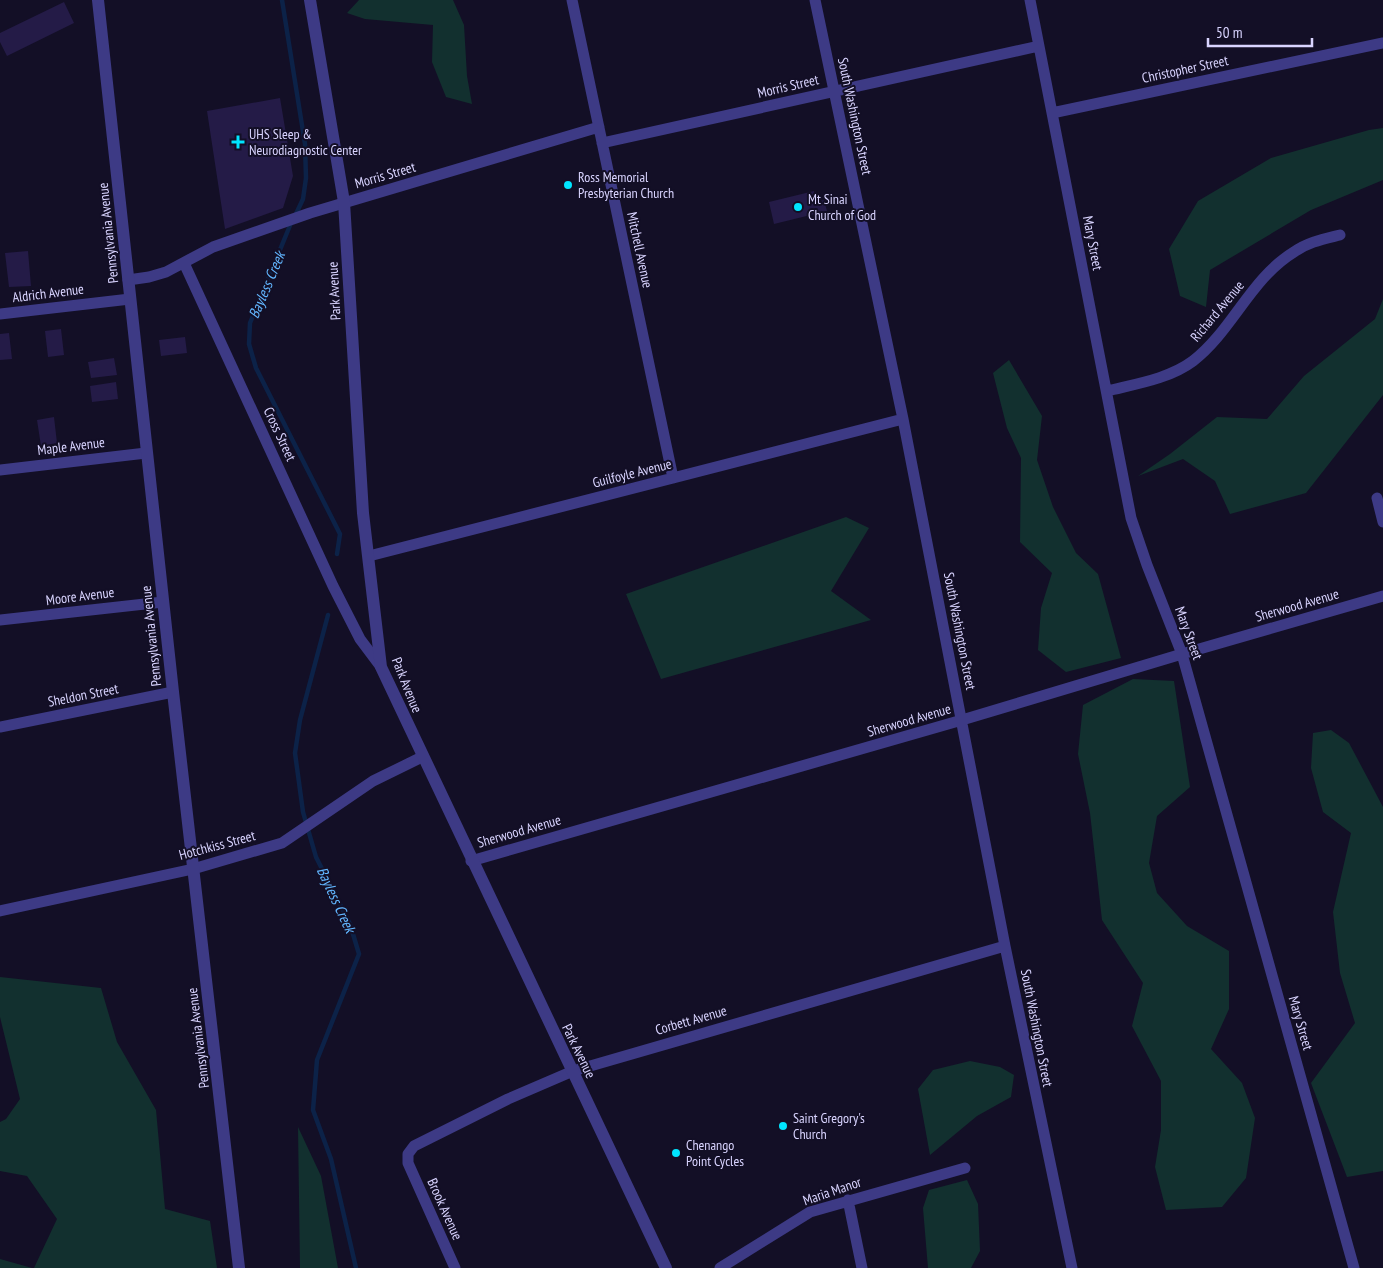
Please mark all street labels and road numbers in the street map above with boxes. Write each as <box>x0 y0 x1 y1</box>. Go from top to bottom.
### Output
street label: Christopher Street <box>1140 51 1230 87</box>
street label: South Washington Street <box>834 56 876 176</box>
street label: Morris Street <box>756 70 821 102</box>
street label: Morris Street <box>353 158 418 192</box>
street label: Pennsylvania Avenue <box>94 182 122 284</box>
street label: Mitchell Avenue <box>623 210 657 290</box>
street label: Mary Street <box>1079 214 1107 272</box>
street label: Park Avenue <box>323 261 345 321</box>
street label: Richard Avenue <box>1186 277 1248 345</box>
street label: Aldrich Avenue <box>11 280 85 306</box>
street label: Cross Street <box>260 404 300 464</box>
street label: Maple Avenue <box>36 433 106 459</box>
street label: Guilfoyle Avenue <box>591 454 674 492</box>
street label: South Washington Street <box>940 571 980 691</box>
street label: Moore Avenue <box>45 583 115 609</box>
street label: Sherwood Avenue <box>1253 584 1341 626</box>
street label: Pennsylvania Avenue <box>137 585 165 687</box>
street label: Mary Street <box>1171 604 1207 662</box>
street label: Park Avenue <box>388 655 426 716</box>
street label: Sheldon Street <box>46 679 120 711</box>
street label: Sherwood Avenue <box>865 699 953 741</box>
street label: Sherwood Avenue <box>475 810 563 852</box>
street label: Hotchkiss Street <box>177 826 257 864</box>
street label: South Washington Street <box>1017 968 1057 1088</box>
street label: Pennsylvania Avenue <box>183 987 213 1089</box>
street label: Mary Street <box>1285 994 1317 1052</box>
street label: Corbett Avenue <box>653 1001 729 1039</box>
street label: Park Avenue <box>558 1021 600 1081</box>
street label: Maria Manor <box>800 1173 864 1209</box>
street label: Brook Avenue <box>423 1175 467 1243</box>

